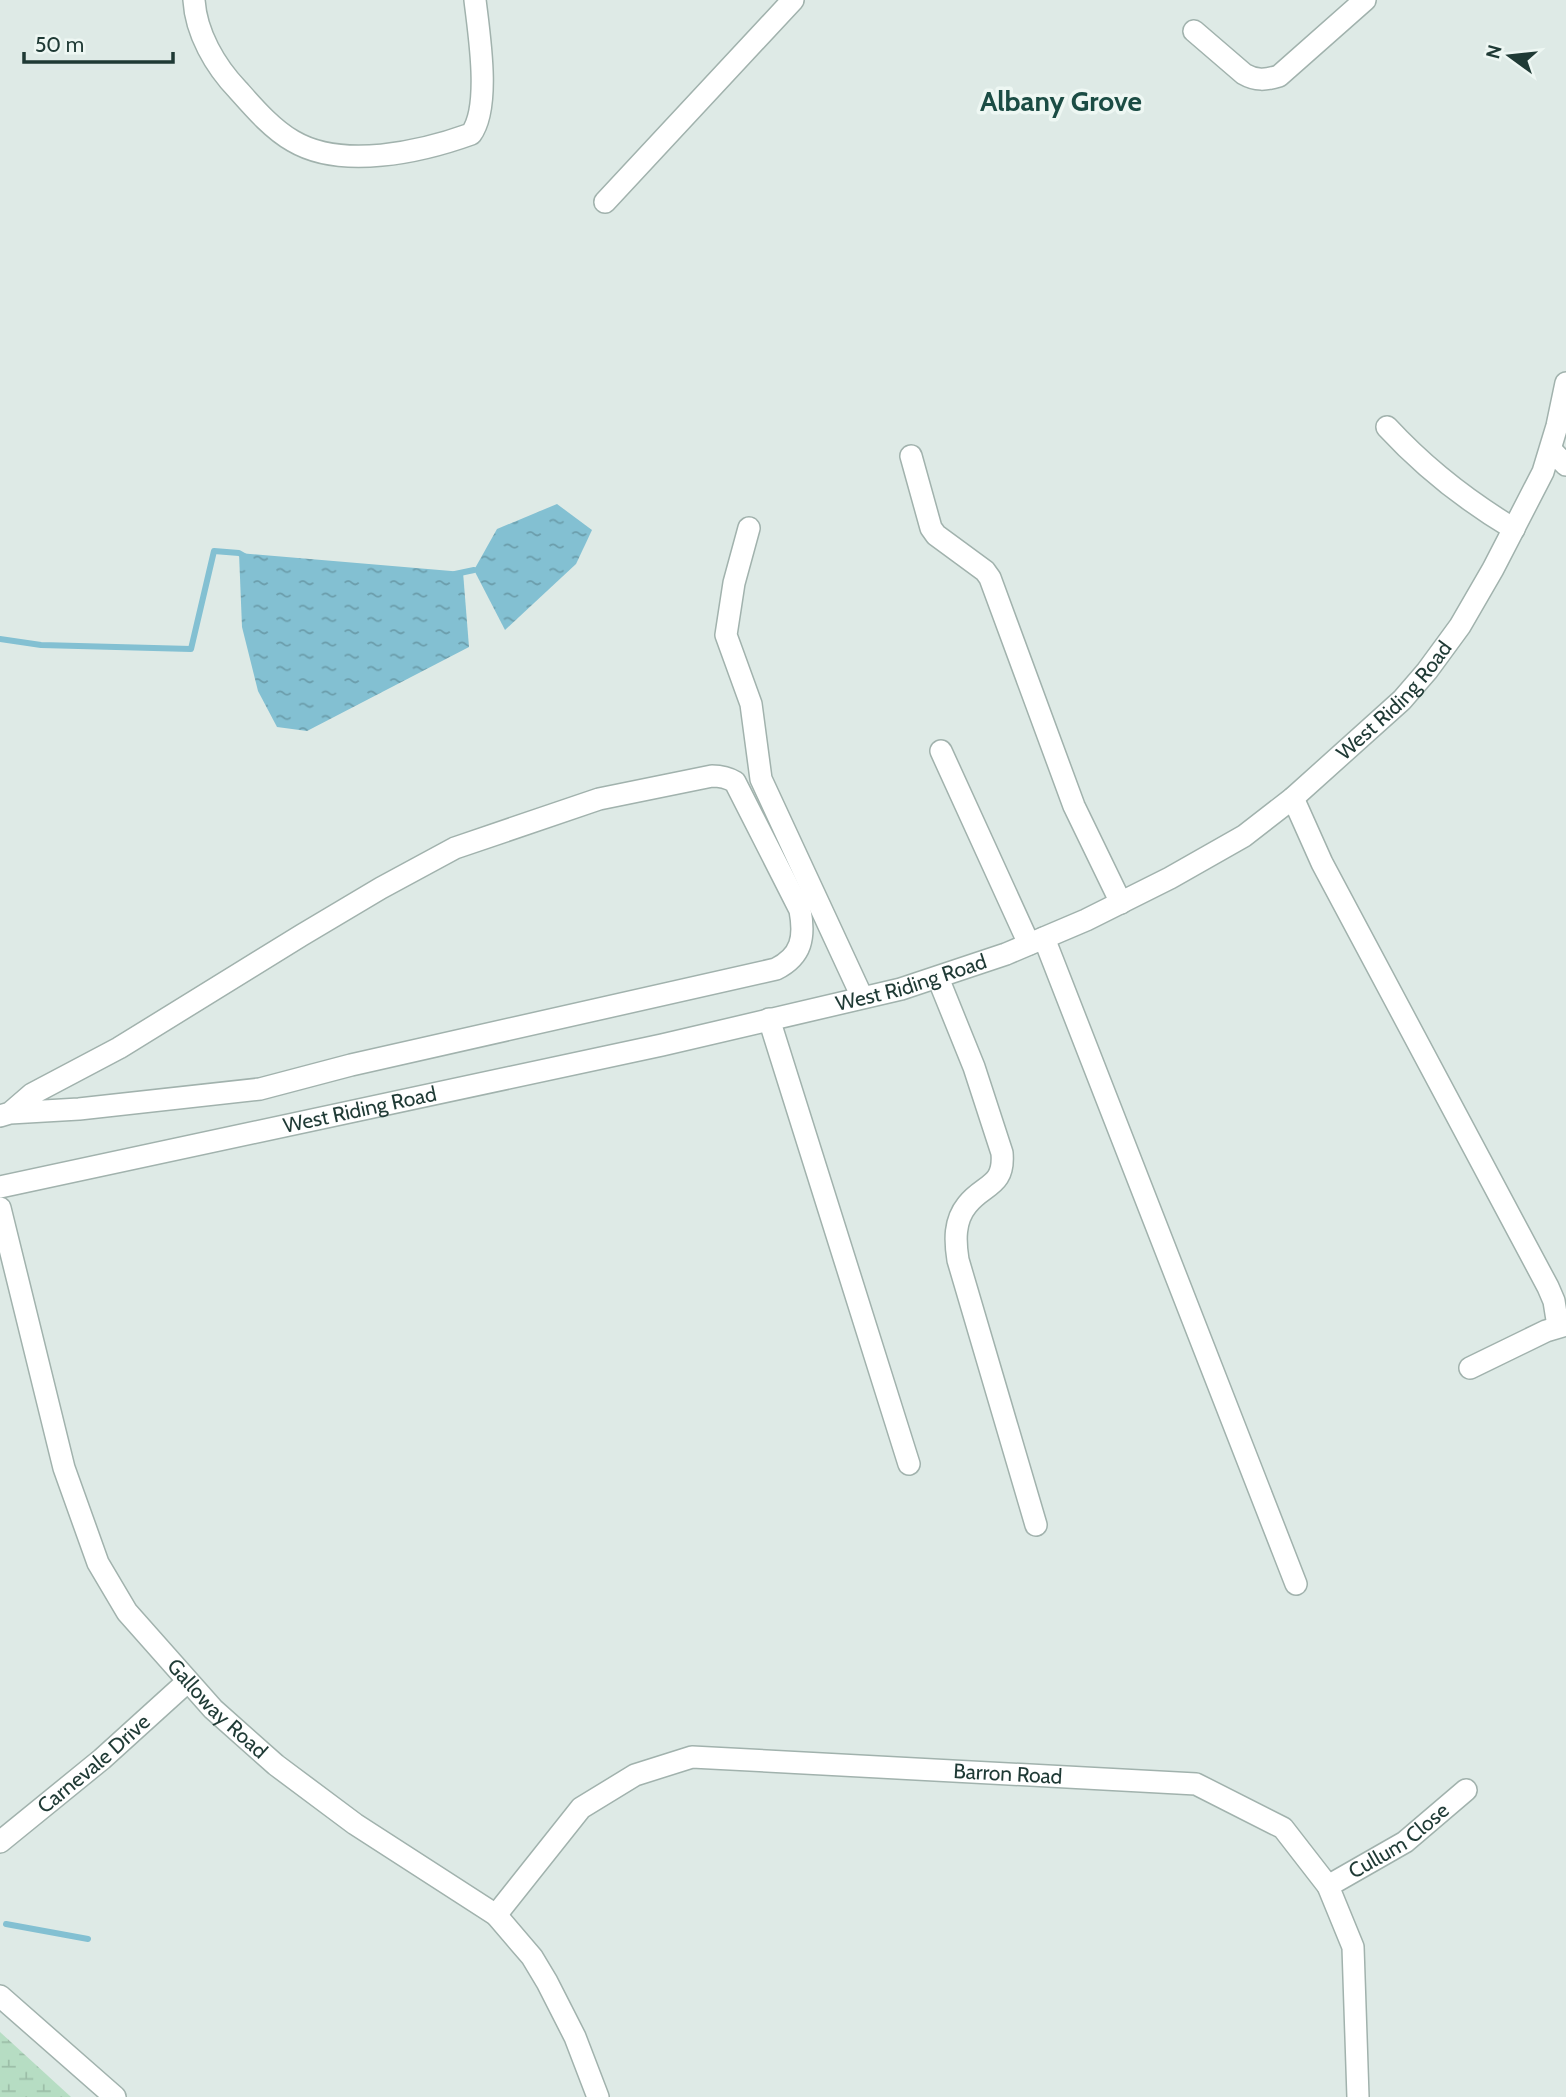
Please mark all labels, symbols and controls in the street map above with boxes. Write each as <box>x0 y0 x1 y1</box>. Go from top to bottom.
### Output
scale bar <box>24 21 173 65</box>
north arrow <box>1475 21 1545 91</box>
text: 50 m <box>35 32 84 57</box>
text: N <box>1481 42 1507 61</box>
district label: Albany Grove <box>980 84 1142 118</box>
street label: West Riding Road <box>1331 636 1457 765</box>
street label: West Riding Road <box>833 948 990 1016</box>
street label: West Riding Road <box>281 1081 439 1138</box>
street label: Galloway Road <box>162 1653 273 1763</box>
street label: Carnevale Drive <box>32 1709 155 1818</box>
street label: Barron Road <box>953 1758 1063 1789</box>
street label: Cullum Close <box>1344 1797 1454 1884</box>

